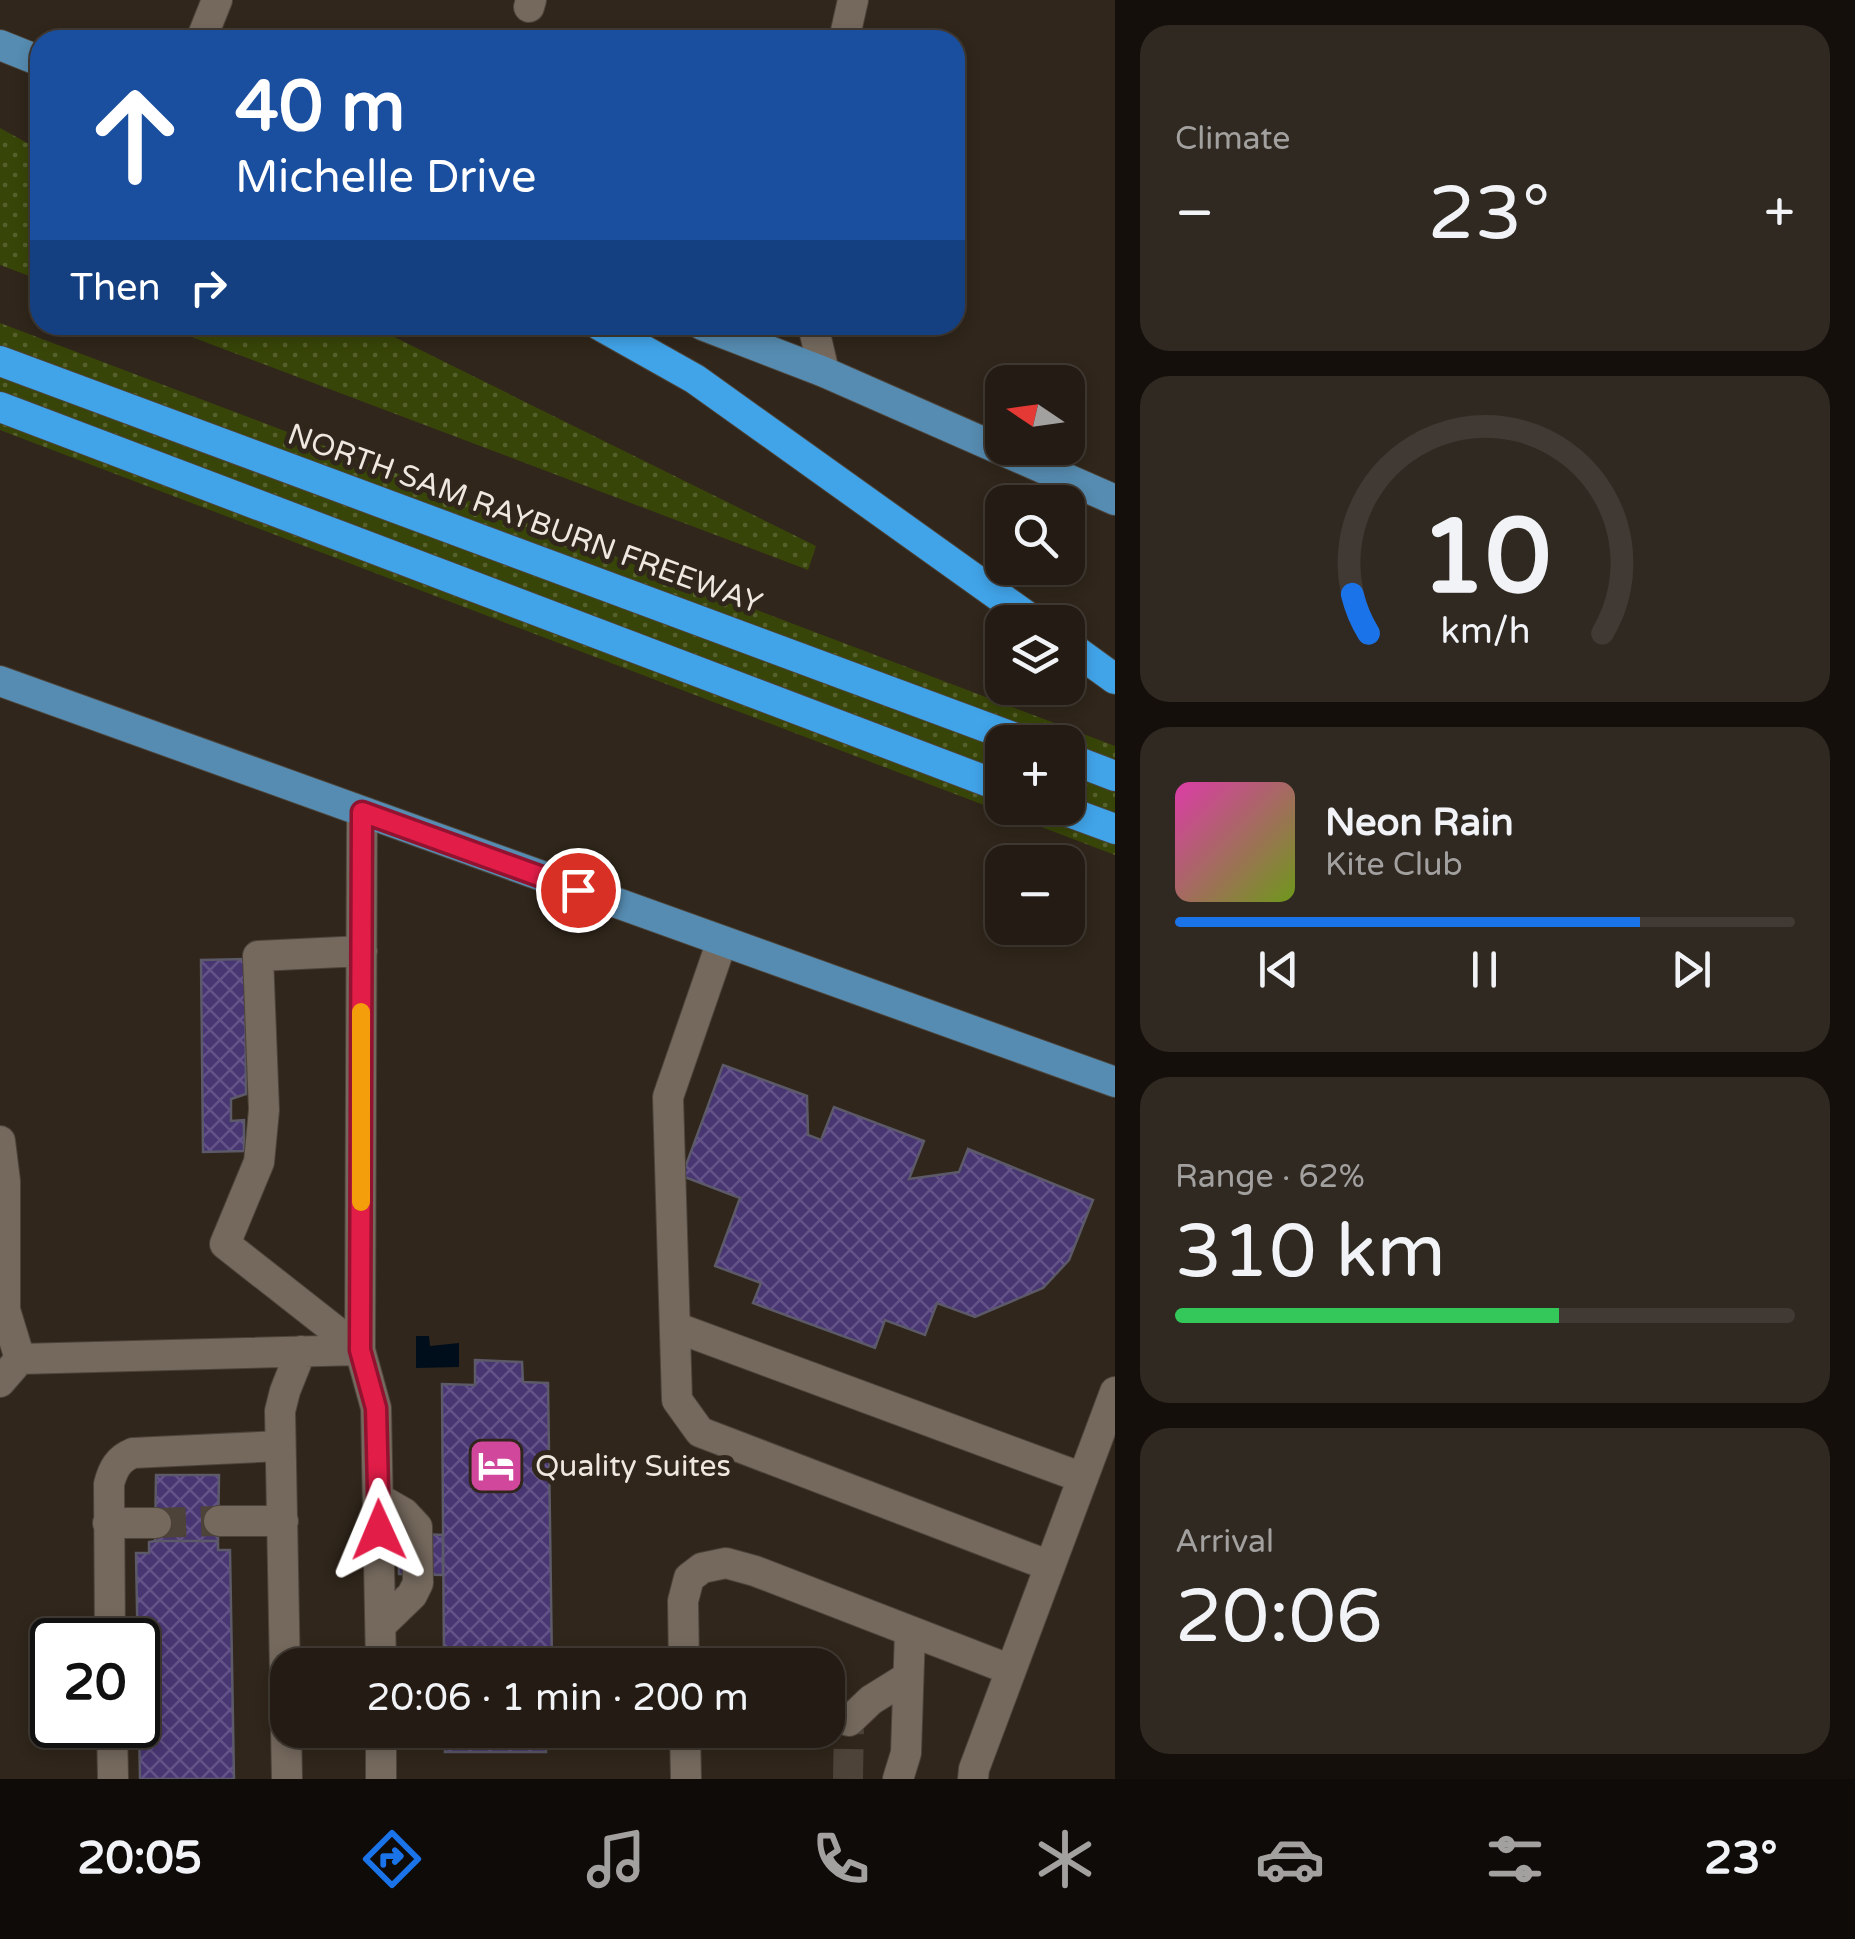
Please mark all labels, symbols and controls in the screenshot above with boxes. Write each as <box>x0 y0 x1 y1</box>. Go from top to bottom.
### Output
text: 40 m <box>235 66 405 150</box>
icon: ahead <box>70 70 200 200</box>
text: Climate <box>1175 120 1290 158</box>
text: Michelle Drive <box>235 151 537 205</box>
text: 23° <box>1428 169 1550 259</box>
text: − <box>1175 181 1214 247</box>
text: + <box>1764 181 1795 247</box>
icon: right <box>181 260 236 315</box>
text: Then <box>70 265 161 311</box>
north arrow <box>985 365 1085 465</box>
map controls <box>985 365 1085 945</box>
street label: NORTH SAM RAYBURN FREEWAY <box>283 416 767 622</box>
button: search <box>985 485 1085 585</box>
text: 10 <box>1420 496 1550 621</box>
button: layers <box>985 605 1085 705</box>
text: km/h <box>1440 610 1530 653</box>
button: + <box>985 725 1085 825</box>
text: Neon Rain <box>1325 800 1514 846</box>
button: − <box>985 845 1085 945</box>
text: Kite Club <box>1325 846 1463 884</box>
pin <box>536 848 621 933</box>
icon: arrive <box>551 863 606 918</box>
icon: previous <box>1251 942 1306 997</box>
icon: pause <box>1457 942 1512 997</box>
icon: next <box>1664 942 1719 997</box>
text: Range · 62% <box>1175 1158 1365 1196</box>
text: 310 km <box>1175 1207 1446 1297</box>
hotel icon: Quality Suites <box>466 1436 526 1496</box>
place label: Quality Suites <box>535 1448 731 1485</box>
position arrow <box>327 1478 431 1582</box>
text: Arrival <box>1175 1523 1274 1561</box>
text: 20:06 <box>1175 1572 1383 1662</box>
speed limit sign: 20 <box>30 1618 160 1748</box>
text: 20:06 · 1 min · 200 m <box>366 1675 749 1721</box>
icon: directions <box>357 1824 427 1894</box>
icon: music <box>581 1824 651 1894</box>
icon: phone <box>806 1824 876 1894</box>
icon: climate <box>1030 1824 1100 1894</box>
icon: car <box>1255 1824 1325 1894</box>
icon: filters <box>1480 1824 1550 1894</box>
text: 20:05 <box>77 1832 202 1886</box>
text: 23° <box>1704 1832 1778 1886</box>

